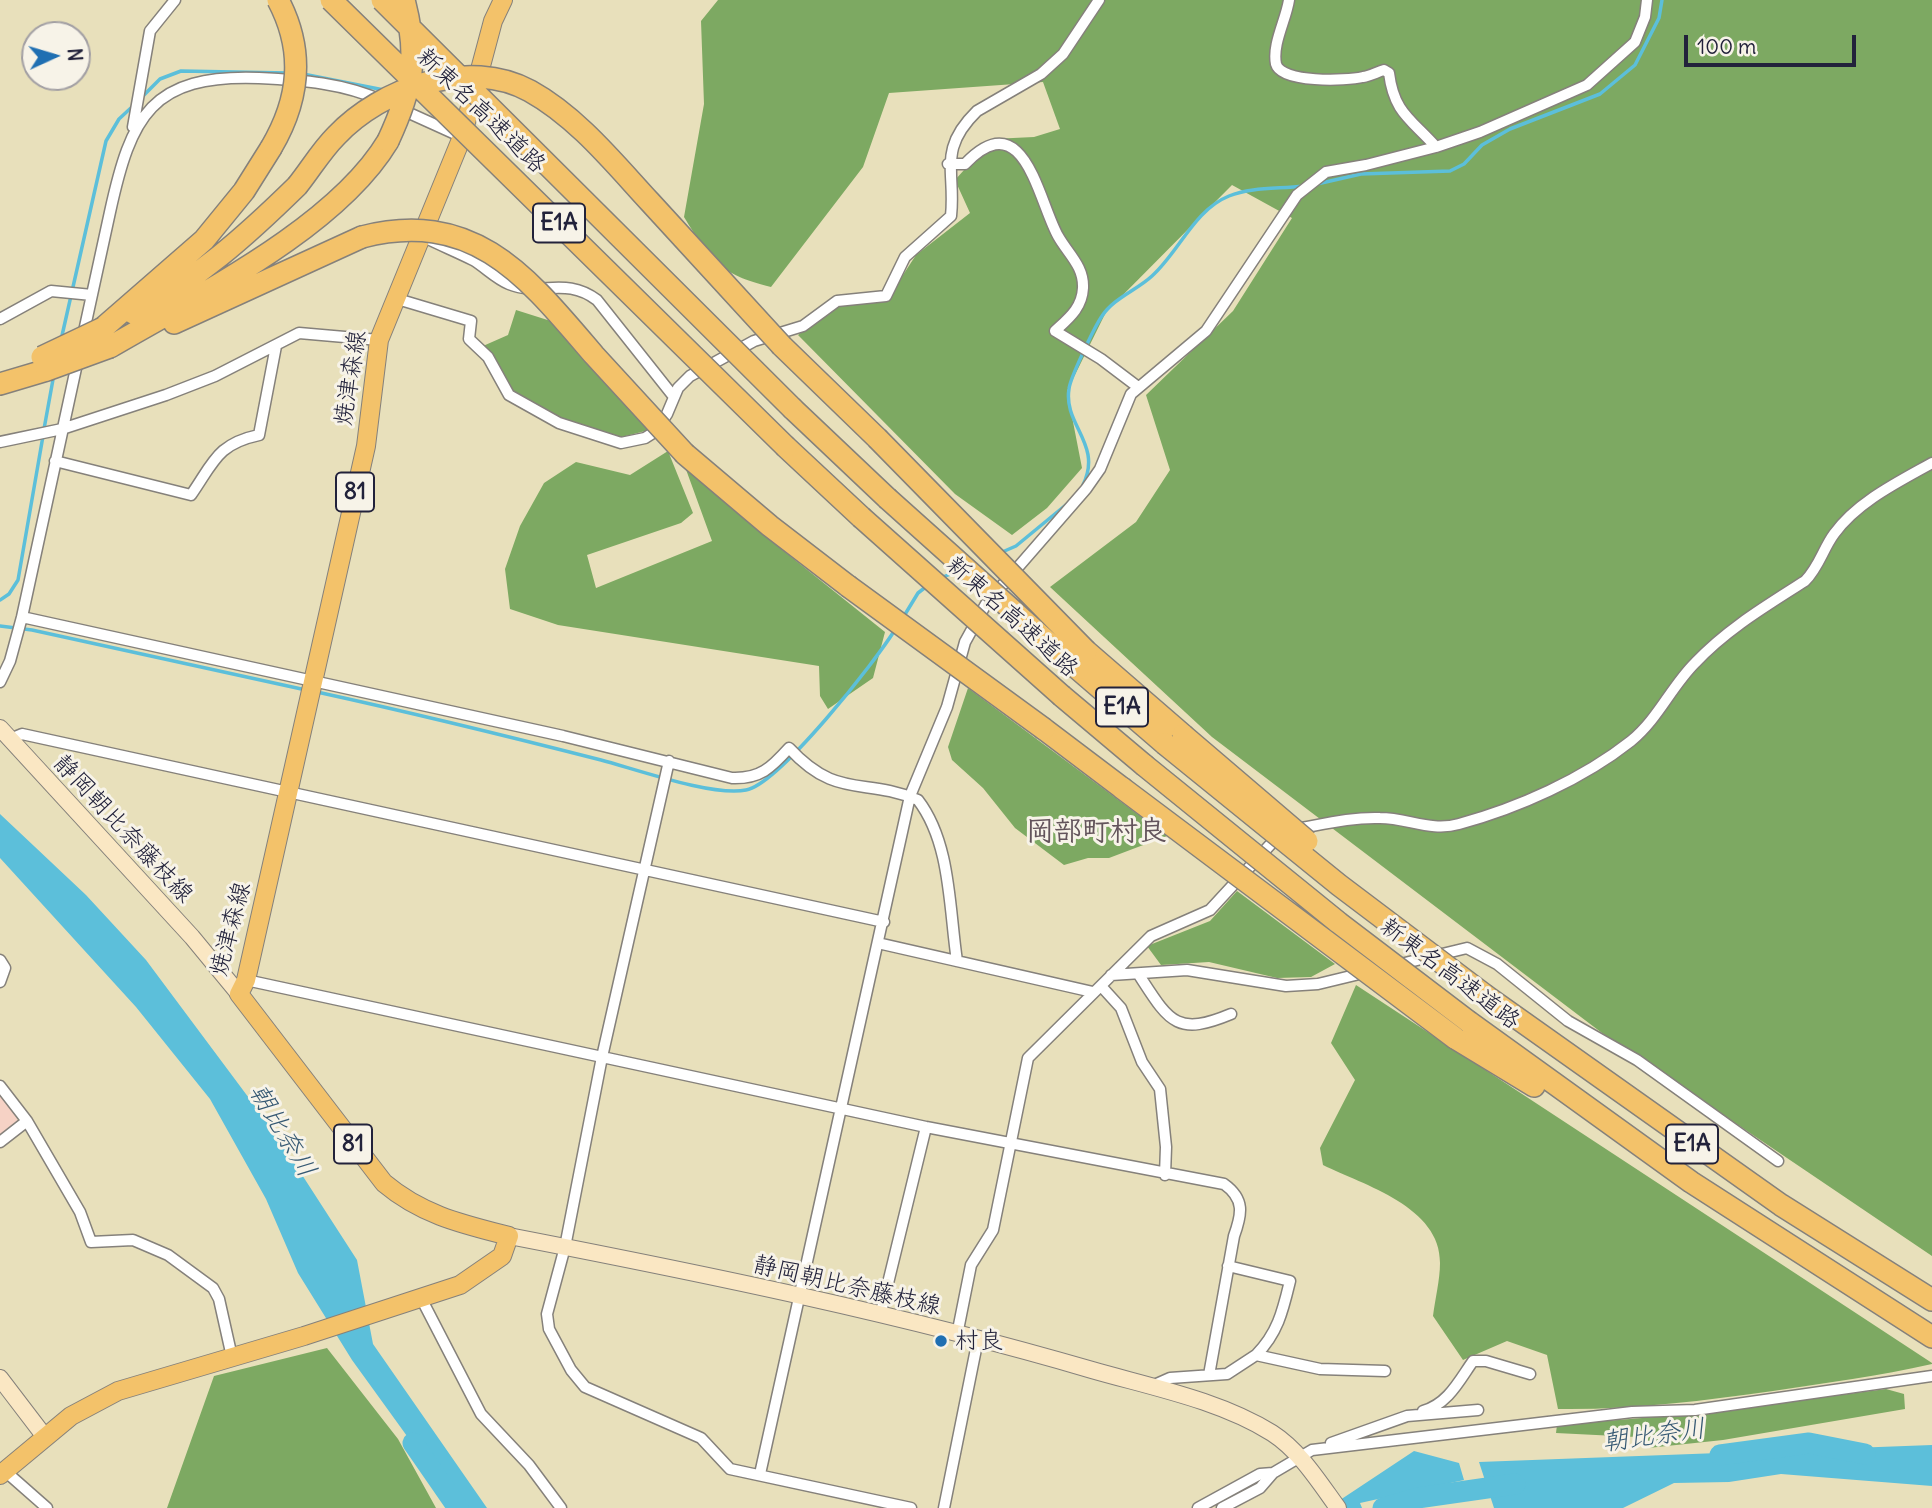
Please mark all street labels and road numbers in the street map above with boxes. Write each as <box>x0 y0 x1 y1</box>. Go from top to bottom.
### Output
street label: 新東名高速道路 <box>411 42 551 180</box>
road number: E1A <box>533 204 585 243</box>
street label: 焼津森線 <box>329 328 373 428</box>
road number: 81 <box>336 472 374 512</box>
street label: 新東名高速道路 <box>940 550 1084 684</box>
road number: E1A <box>1096 688 1148 726</box>
street label: 静岡朝比奈藤枝線 <box>47 749 199 909</box>
street label: 焼津森線 <box>205 879 257 979</box>
street label: 新東名高速道路 <box>1374 912 1526 1036</box>
road number: 81 <box>334 1124 372 1163</box>
road number: E1A <box>1666 1124 1718 1163</box>
street label: 静岡朝比奈藤枝線 <box>750 1250 944 1322</box>

